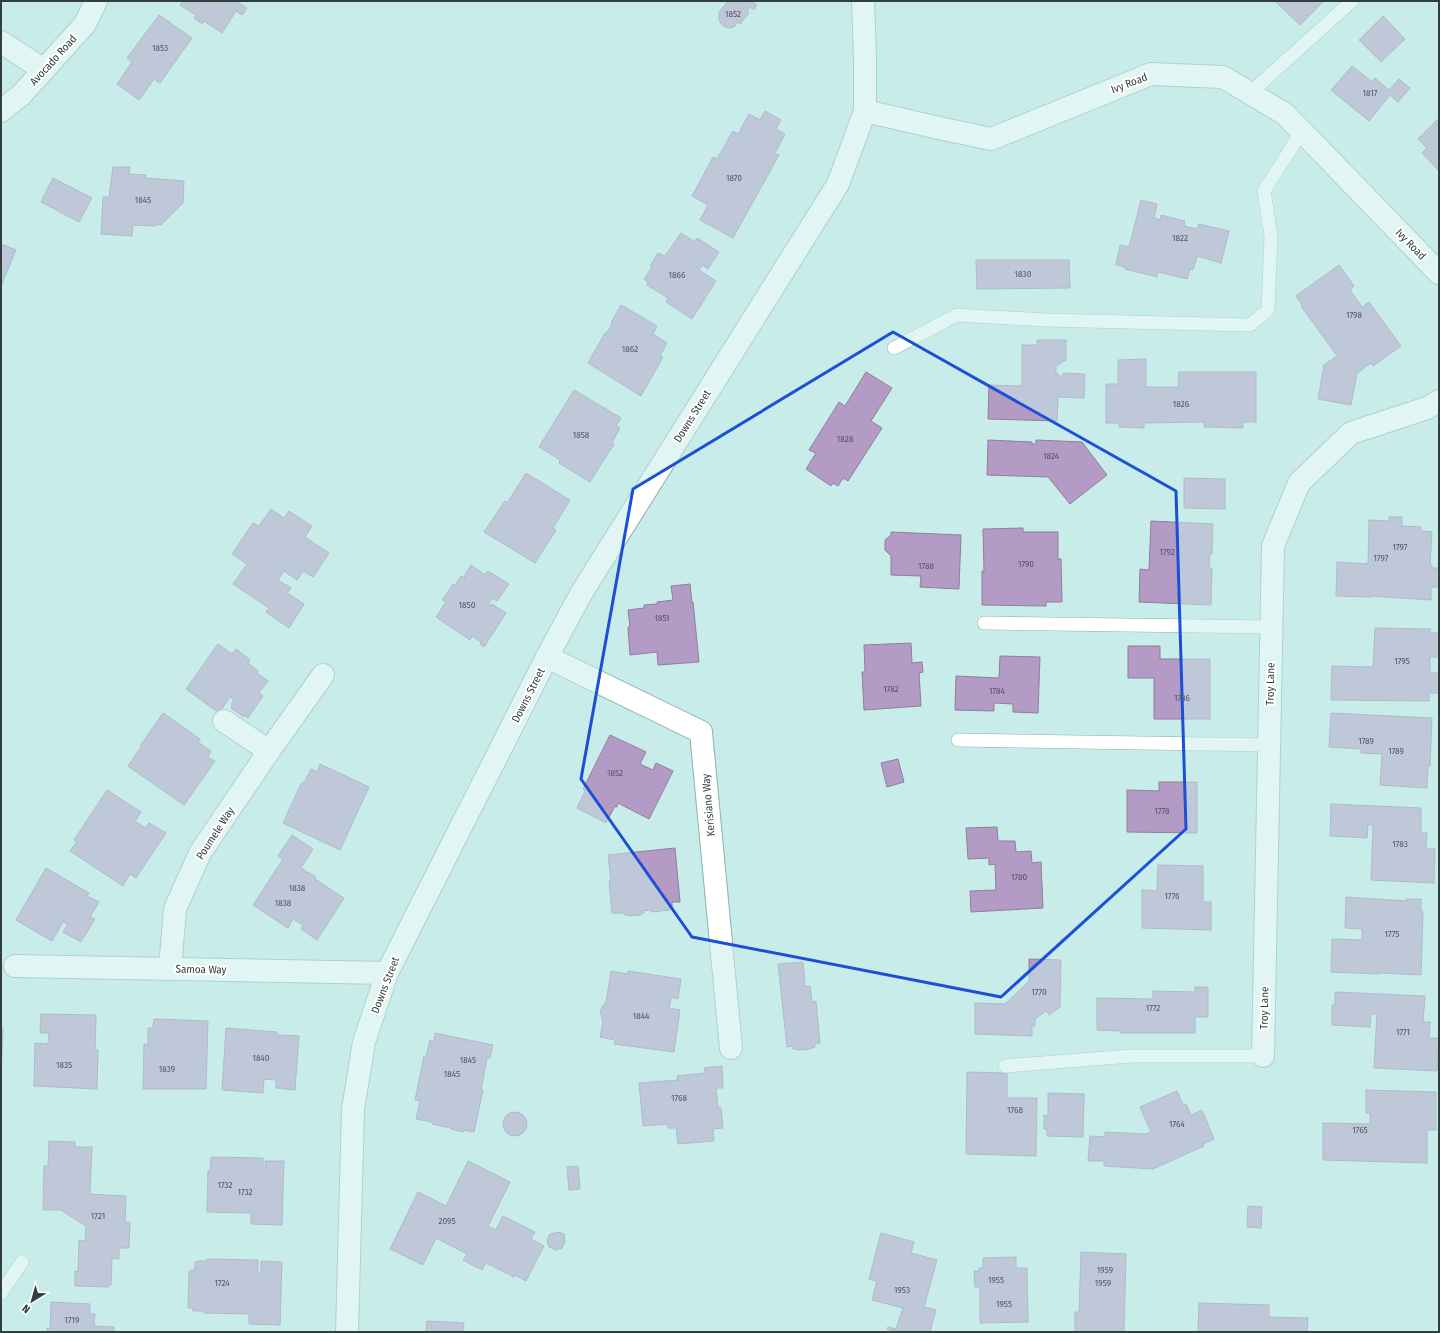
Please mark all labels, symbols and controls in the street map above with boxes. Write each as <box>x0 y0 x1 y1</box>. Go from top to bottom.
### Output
house number: 1852 <box>725 9 741 19</box>
street label: Avocado Road <box>27 32 79 88</box>
house number: 1853 <box>152 43 168 53</box>
street label: Ivy Road <box>1109 71 1149 96</box>
house number: 1817 <box>1363 88 1378 98</box>
house number: 1870 <box>726 173 742 183</box>
house number: 1845 <box>135 195 151 205</box>
street label: Ivy Road <box>1393 226 1429 263</box>
house number: 1822 <box>1172 233 1188 243</box>
house number: 1830 <box>1015 269 1032 279</box>
house number: 1866 <box>669 270 686 280</box>
house number: 1798 <box>1346 310 1362 320</box>
house number: 1862 <box>622 344 638 354</box>
street label: Downs Street <box>671 387 714 445</box>
house number: 1826 <box>1173 399 1190 409</box>
house number: 1858 <box>573 430 590 440</box>
house number: 1828 <box>837 434 854 444</box>
house number: 1824 <box>1043 451 1060 461</box>
house number: 1797 <box>1393 542 1408 552</box>
house number: 1792 <box>1159 547 1175 557</box>
house number: 1797 <box>1374 553 1389 563</box>
house number: 1790 <box>1018 559 1034 569</box>
house number: 1788 <box>918 561 934 571</box>
house number: 1850 <box>459 600 476 610</box>
house number: 1851 <box>654 613 670 623</box>
house number: 1795 <box>1394 656 1410 666</box>
street label: Troy Lane <box>1264 662 1277 706</box>
street label: Downs Street <box>509 665 548 725</box>
house number: 1782 <box>883 684 899 694</box>
house number: 1784 <box>989 686 1006 696</box>
house number: 1786 <box>1174 693 1191 703</box>
house number: 1789 <box>1358 736 1374 746</box>
house number: 1789 <box>1388 746 1404 756</box>
house number: 1852 <box>607 768 623 778</box>
street label: Kerisiano Way <box>699 773 718 837</box>
street label: Poumele Way <box>194 805 237 862</box>
house number: 1778 <box>1154 806 1170 816</box>
house number: 1783 <box>1392 839 1408 849</box>
house number: 1780 <box>1011 872 1027 882</box>
house number: 1838 <box>289 883 306 893</box>
house number: 1776 <box>1164 891 1180 901</box>
house number: 1838 <box>275 898 292 908</box>
house number: 1775 <box>1385 929 1399 939</box>
street label: Downs Street <box>369 955 402 1015</box>
street label: Samoa Way <box>175 963 227 976</box>
street label: Troy Lane <box>1258 986 1271 1030</box>
house number: 1770 <box>1031 987 1047 997</box>
house number: 1772 <box>1146 1003 1160 1013</box>
house number: 1844 <box>633 1011 650 1021</box>
house number: 1771 <box>1396 1027 1410 1037</box>
house number: 1840 <box>252 1053 270 1063</box>
house number: 1845 <box>460 1055 476 1065</box>
house number: 1835 <box>56 1060 72 1070</box>
house number: 1839 <box>159 1064 175 1074</box>
house number: 1845 <box>444 1069 460 1079</box>
house number: 1768 <box>671 1093 687 1103</box>
house number: 1768 <box>1007 1105 1023 1115</box>
house number: 1764 <box>1169 1119 1186 1129</box>
house number: 1765 <box>1352 1125 1368 1135</box>
house number: 1732 <box>217 1180 233 1190</box>
house number: 1732 <box>237 1187 253 1197</box>
house number: 1721 <box>91 1211 105 1221</box>
house number: 2095 <box>438 1216 456 1226</box>
house number: 1959 <box>1097 1265 1113 1275</box>
house number: 1955 <box>988 1275 1004 1285</box>
house number: 1724 <box>214 1278 230 1288</box>
house number: 1959 <box>1095 1278 1111 1288</box>
north arrow <box>12 1281 52 1321</box>
house number: 1953 <box>894 1285 910 1295</box>
house number: 1955 <box>996 1299 1012 1309</box>
text: N <box>20 1301 33 1316</box>
house number: 1719 <box>65 1315 79 1325</box>

